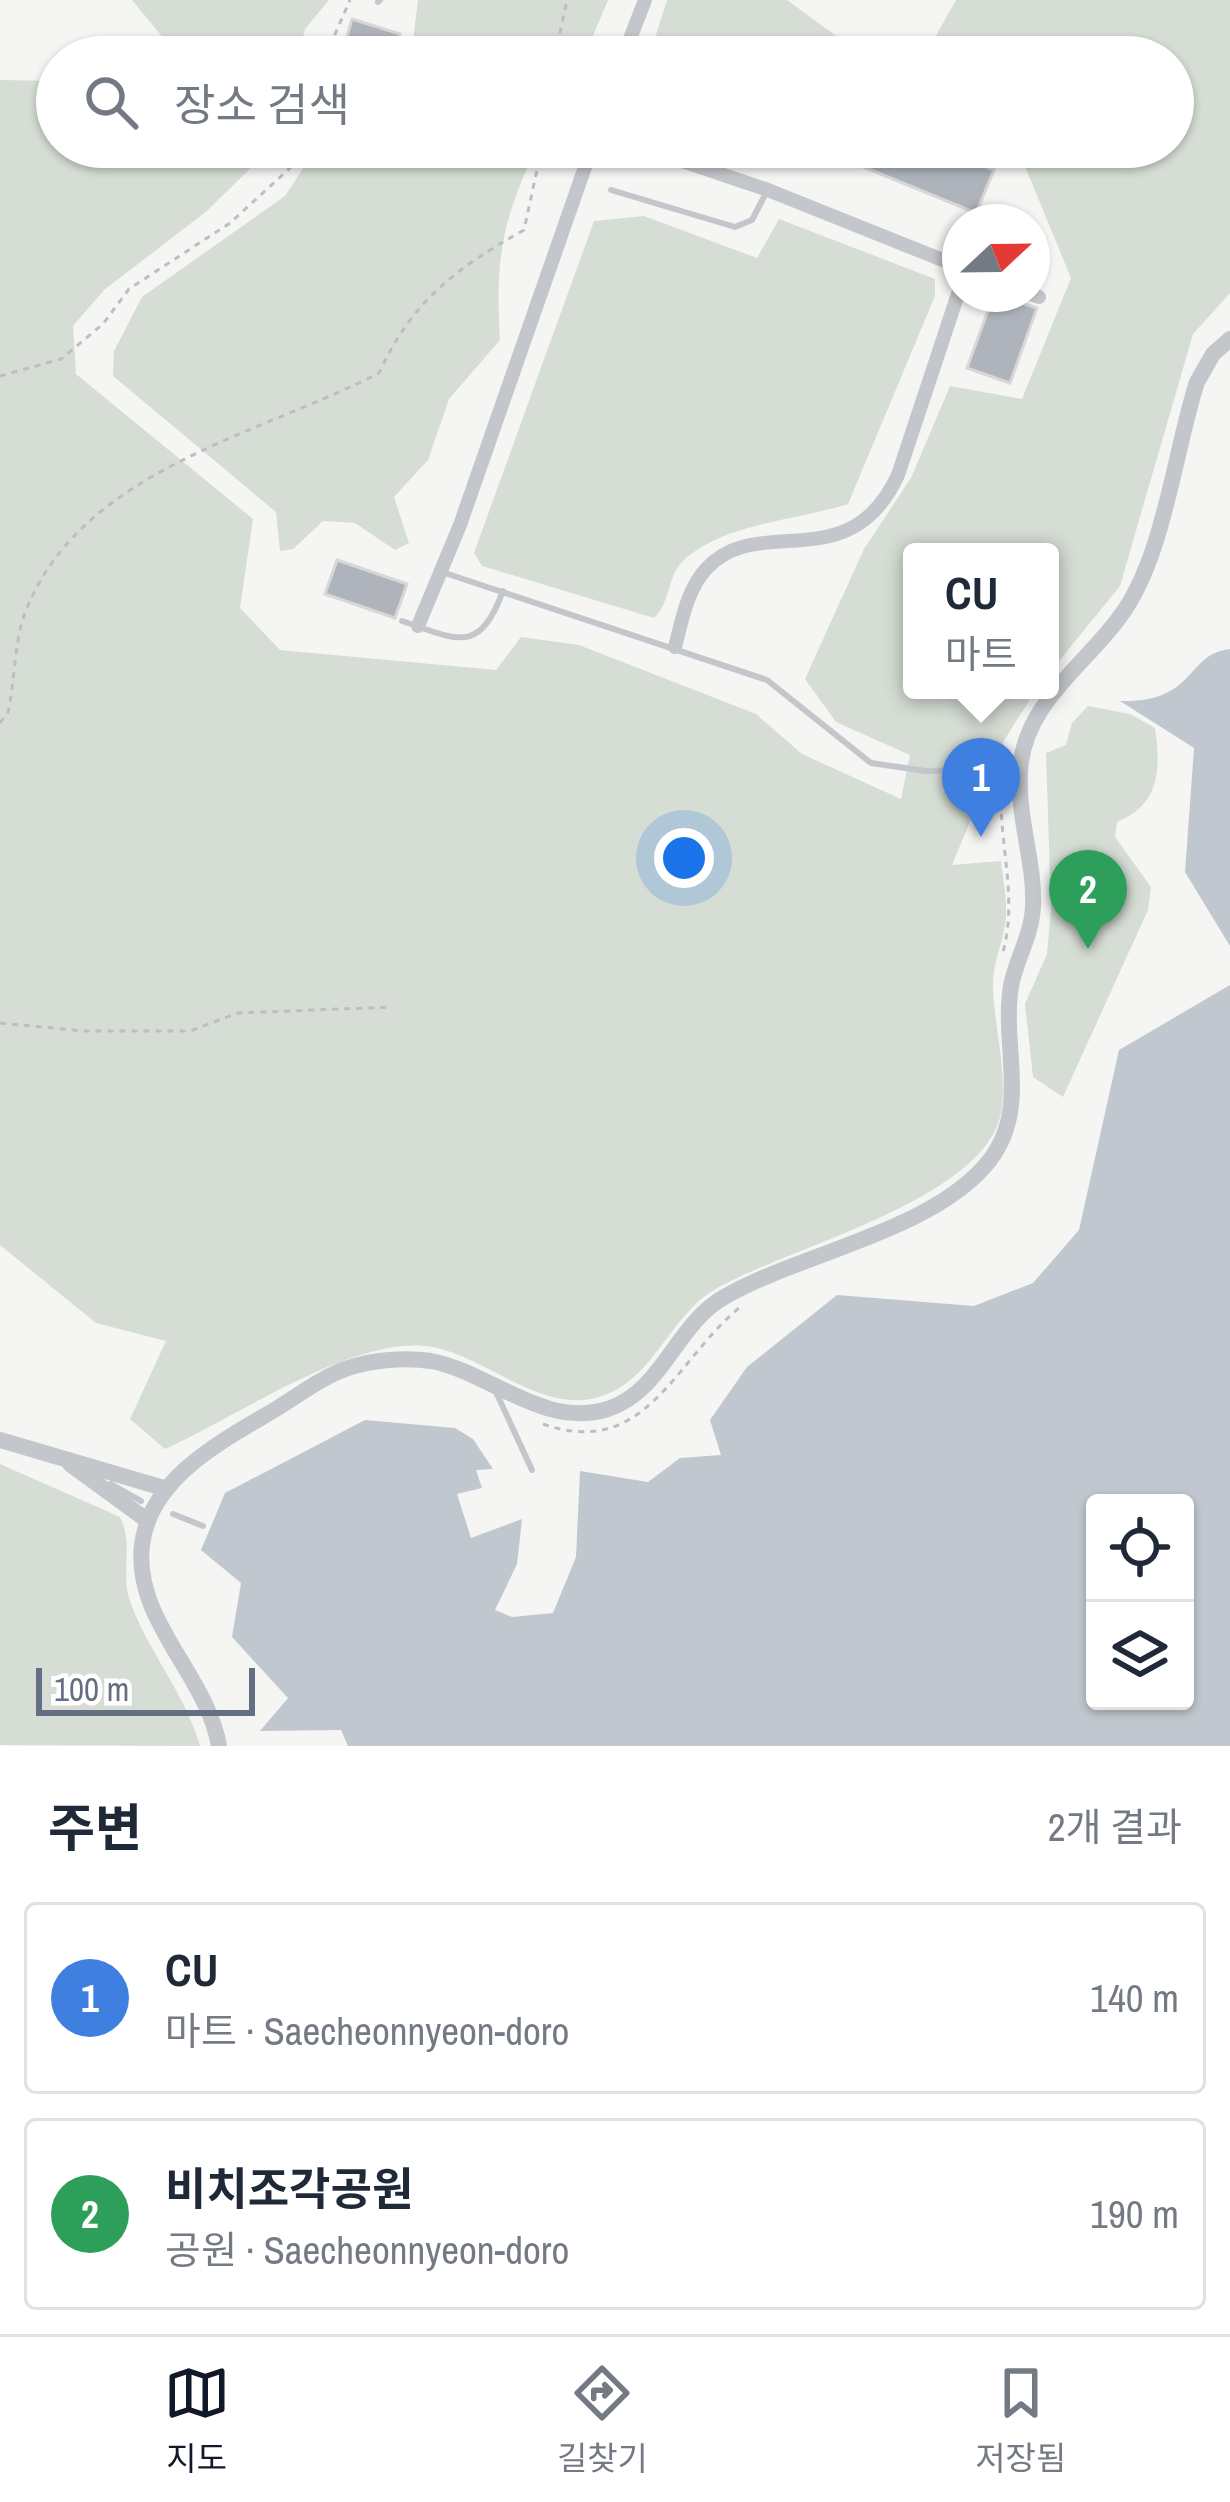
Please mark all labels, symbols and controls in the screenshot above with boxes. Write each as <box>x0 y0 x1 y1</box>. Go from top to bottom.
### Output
search box <box>36 36 1194 168</box>
icon: search <box>78 69 144 135</box>
text: 장소 검색 <box>174 74 350 135</box>
north arrow <box>942 204 1050 312</box>
popup <box>903 543 1059 699</box>
text: CU <box>945 562 998 623</box>
text: 마트 <box>945 628 1017 680</box>
pin: 1 <box>942 738 1020 837</box>
your location <box>654 828 714 888</box>
pin: 2 <box>1049 850 1127 949</box>
map controls <box>1086 1494 1194 1710</box>
button: locate <box>1086 1494 1194 1602</box>
button: layers <box>1086 1602 1194 1710</box>
scale bar <box>36 1662 255 1715</box>
text: 100 m <box>54 1667 129 1711</box>
text: 주변 <box>48 1793 142 1862</box>
text: 2개 결과 <box>1048 1801 1182 1853</box>
text: CU <box>165 1939 218 2000</box>
text: 1 <box>81 1972 99 2024</box>
text: 140 m <box>1090 1972 1179 2024</box>
text: 마트 · Saecheonnyeon-doro <box>165 2005 569 2057</box>
text: 비치조각공원 <box>165 2158 413 2219</box>
text: 2 <box>81 2188 99 2240</box>
text: 190 m <box>1090 2188 1179 2240</box>
text: 공원 · Saecheonnyeon-doro <box>165 2224 569 2276</box>
tab: 지도 <box>164 2360 230 2480</box>
tab: 길찾기 <box>557 2360 648 2480</box>
tab: 저장됨 <box>975 2360 1066 2480</box>

